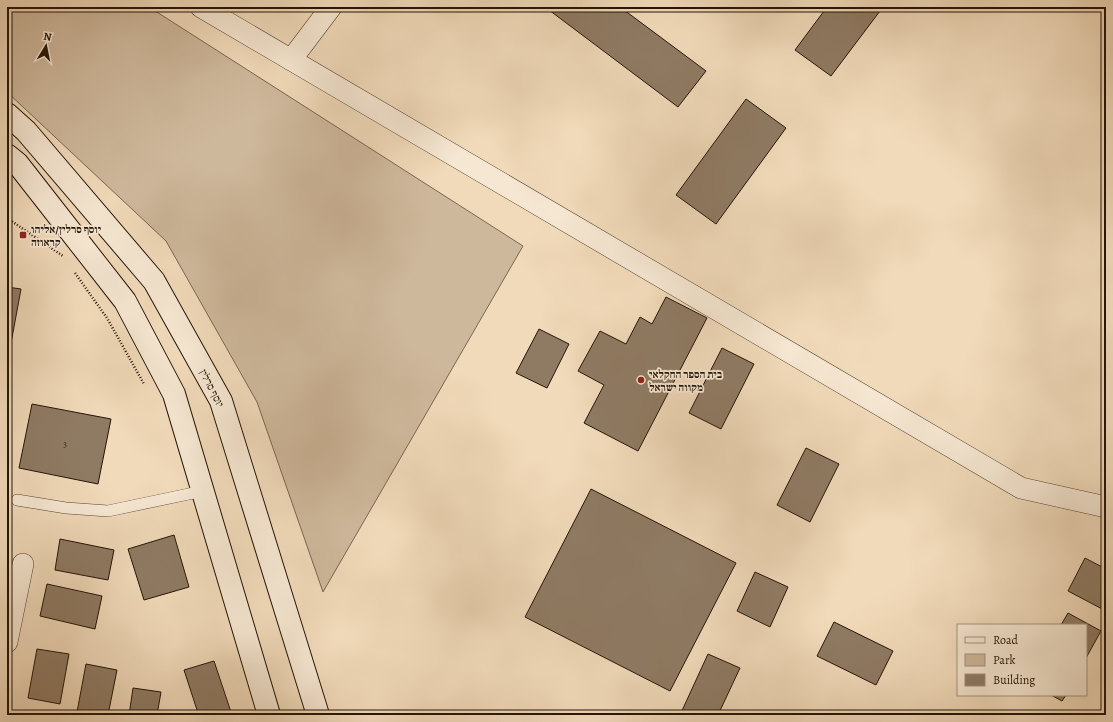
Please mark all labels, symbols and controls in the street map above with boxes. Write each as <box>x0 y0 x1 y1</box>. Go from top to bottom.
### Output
north arrow <box>26 26 66 66</box>
text: N <box>42 29 53 45</box>
place label: יוסף סרלין/אליהו קראוזה <box>31 222 102 250</box>
marker: יוסף סרלין/אליהו קראוזה <box>18 230 28 240</box>
street label: יוסף סרלין <box>196 367 227 410</box>
place label: בית הספר החקלאי מקווה ישראל <box>649 367 723 395</box>
marker: בית הספר החקלאי מקווה ישראל <box>636 375 646 385</box>
house number: 3 <box>63 438 67 450</box>
legend <box>957 624 1087 696</box>
text: Road <box>993 632 1019 648</box>
text: Park <box>993 652 1016 668</box>
text: Building <box>993 672 1035 688</box>

